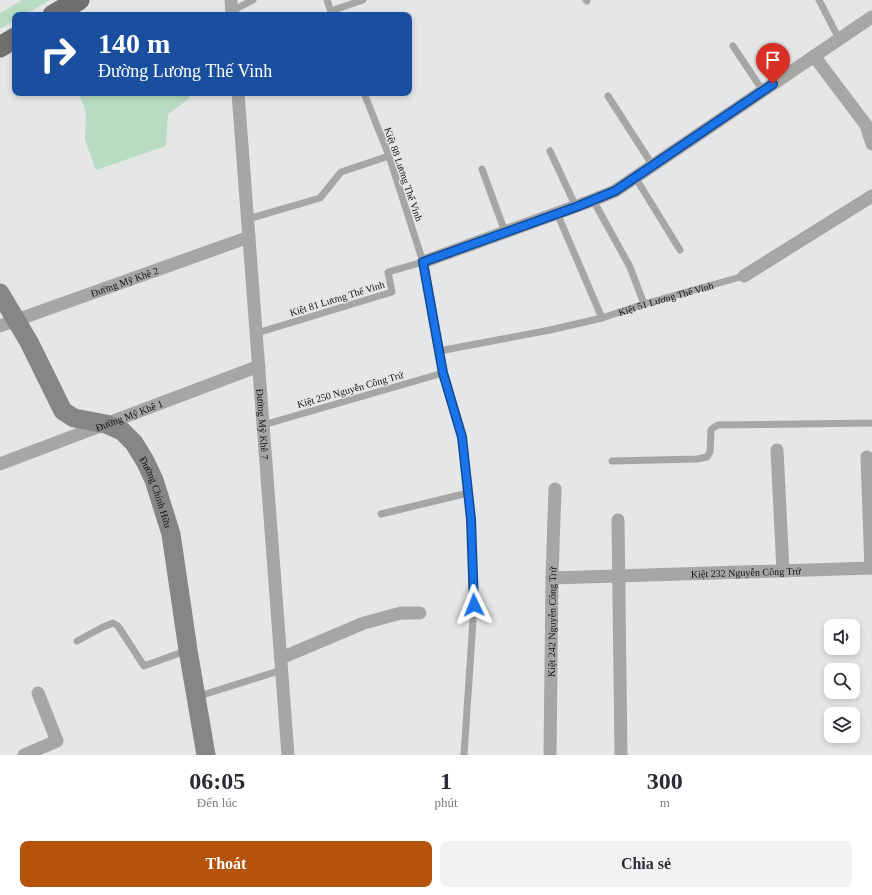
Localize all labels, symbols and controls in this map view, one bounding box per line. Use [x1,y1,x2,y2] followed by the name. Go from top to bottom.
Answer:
[32,28,84,80] icon: right
[98,28,170,59] text: 140 m
[756,43,790,84] pin
[762,49,784,71] icon: arrive
[98,61,272,81] text: Đường Lương Thế Vinh
[382,126,425,223] street label: Kiệt 88 Lương Thế Vinh
[89,265,160,299] street label: Đường Mỹ Khê 2
[288,279,386,318] street label: Kiệt 81 Lương Thế Vinh
[617,280,715,318] street label: Kiệt 51 Lương Thế Vinh
[296,369,405,410] street label: Kiệt 250 Nguyễn Công Trứ
[254,388,271,460] street label: Đường Mỹ Khê 7
[94,398,164,433] street label: Đường Mỹ Khê 1
[138,455,174,529] street label: Đường Chính Hữu
[691,565,802,580] street label: Kiệt 232 Nguyễn Công Trứ
[546,566,558,677] street label: Kiệt 242 Nguyễn Công Trứ
[453,584,495,626] position arrow
[824,619,860,743] map controls
[824,619,860,655] button: sound
[824,663,860,699] button: search
[824,707,860,743] button: layers
[189,768,245,794] text: 06:05
[440,768,452,794] text: 1
[647,768,683,794] text: 300
[197,795,238,810] text: Đến lúc
[434,795,458,810] text: phút
[660,795,670,810] text: m
[20,841,432,887] button: Thoát
[440,841,852,887] button: Chia sẻ

